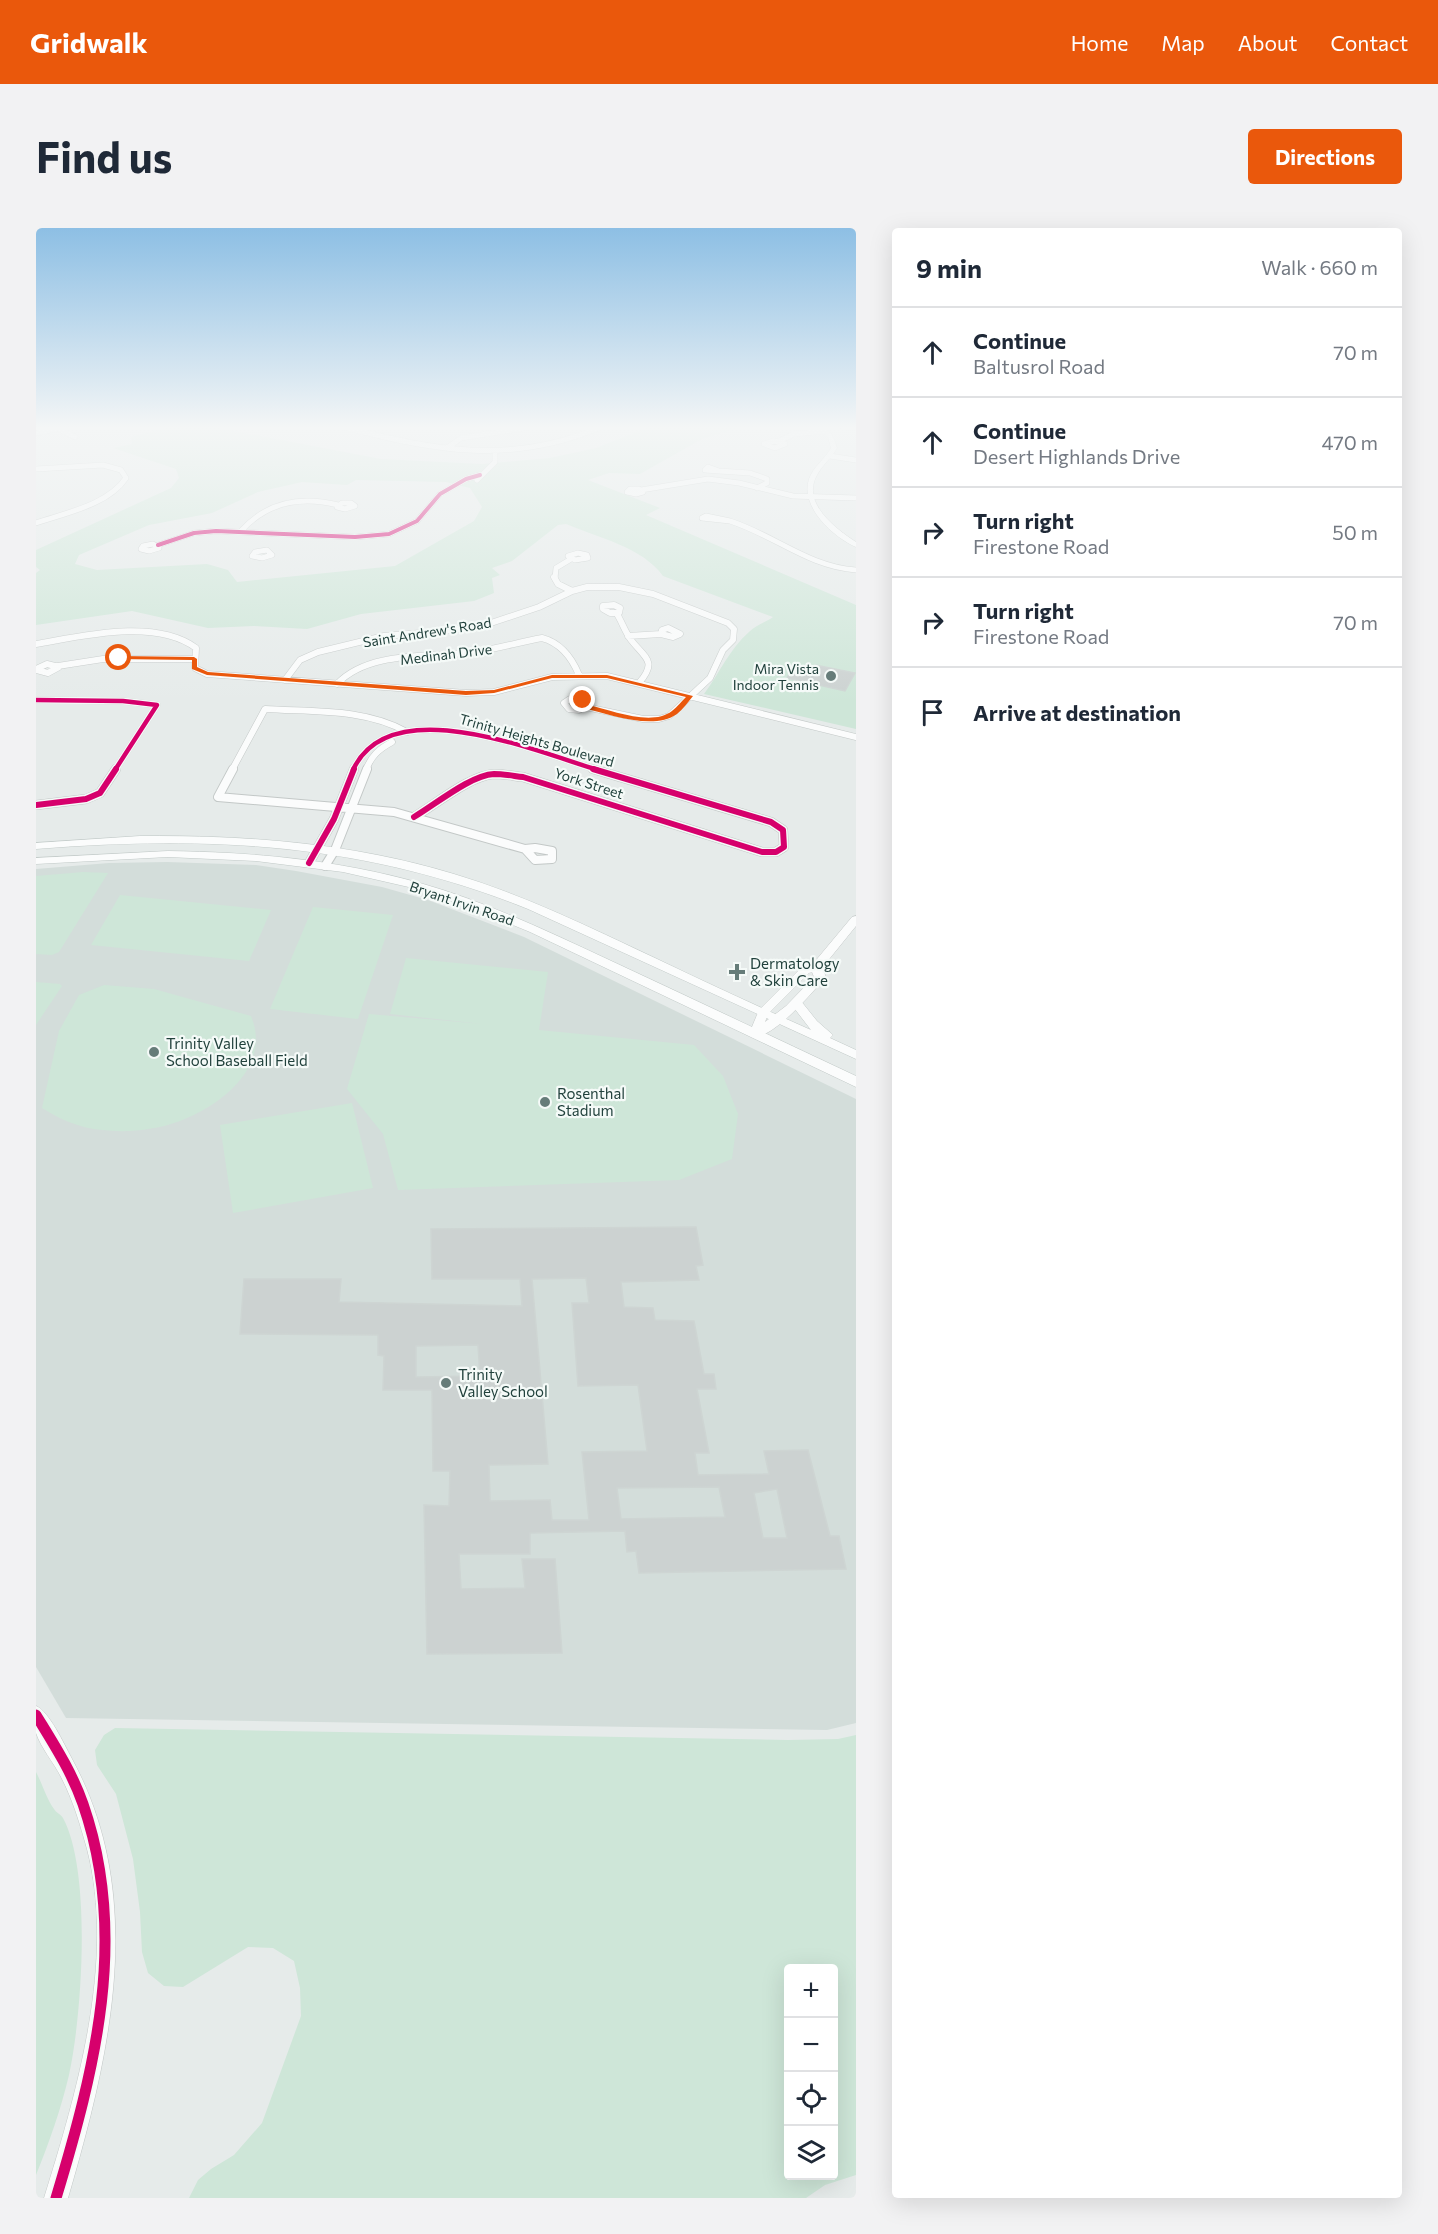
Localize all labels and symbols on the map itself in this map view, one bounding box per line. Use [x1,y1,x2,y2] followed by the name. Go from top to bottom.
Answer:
[362,613,492,651] street label: Saint Andrew's Road
[399,640,493,668] street label: Medinah Drive
[105,644,131,670] route start
[733,660,819,693] place label: Mira Vista Indoor Tennis
[824,669,838,683] marker: Mira Vista Indoor Tennis
[569,686,595,712] route end
[458,710,616,770] street label: Trinity Heights Boulevard
[552,764,626,802] street label: York Street
[408,877,516,929] street label: Bryant Irvin Road
[750,954,840,989] place label: Dermatology & Skin Care
[728,963,746,981] marker: Dermatology & Skin Care
[166,1034,308,1069] place label: Trinity Valley School Baseball Field
[147,1045,161,1059] marker: Trinity Valley School Baseball Field
[557,1084,625,1119] place label: Rosenthal Stadium
[538,1095,552,1109] marker: Rosenthal Stadium
[458,1365,548,1400] place label: Trinity Valley School
[439,1376,453,1390] marker: Trinity Valley School

